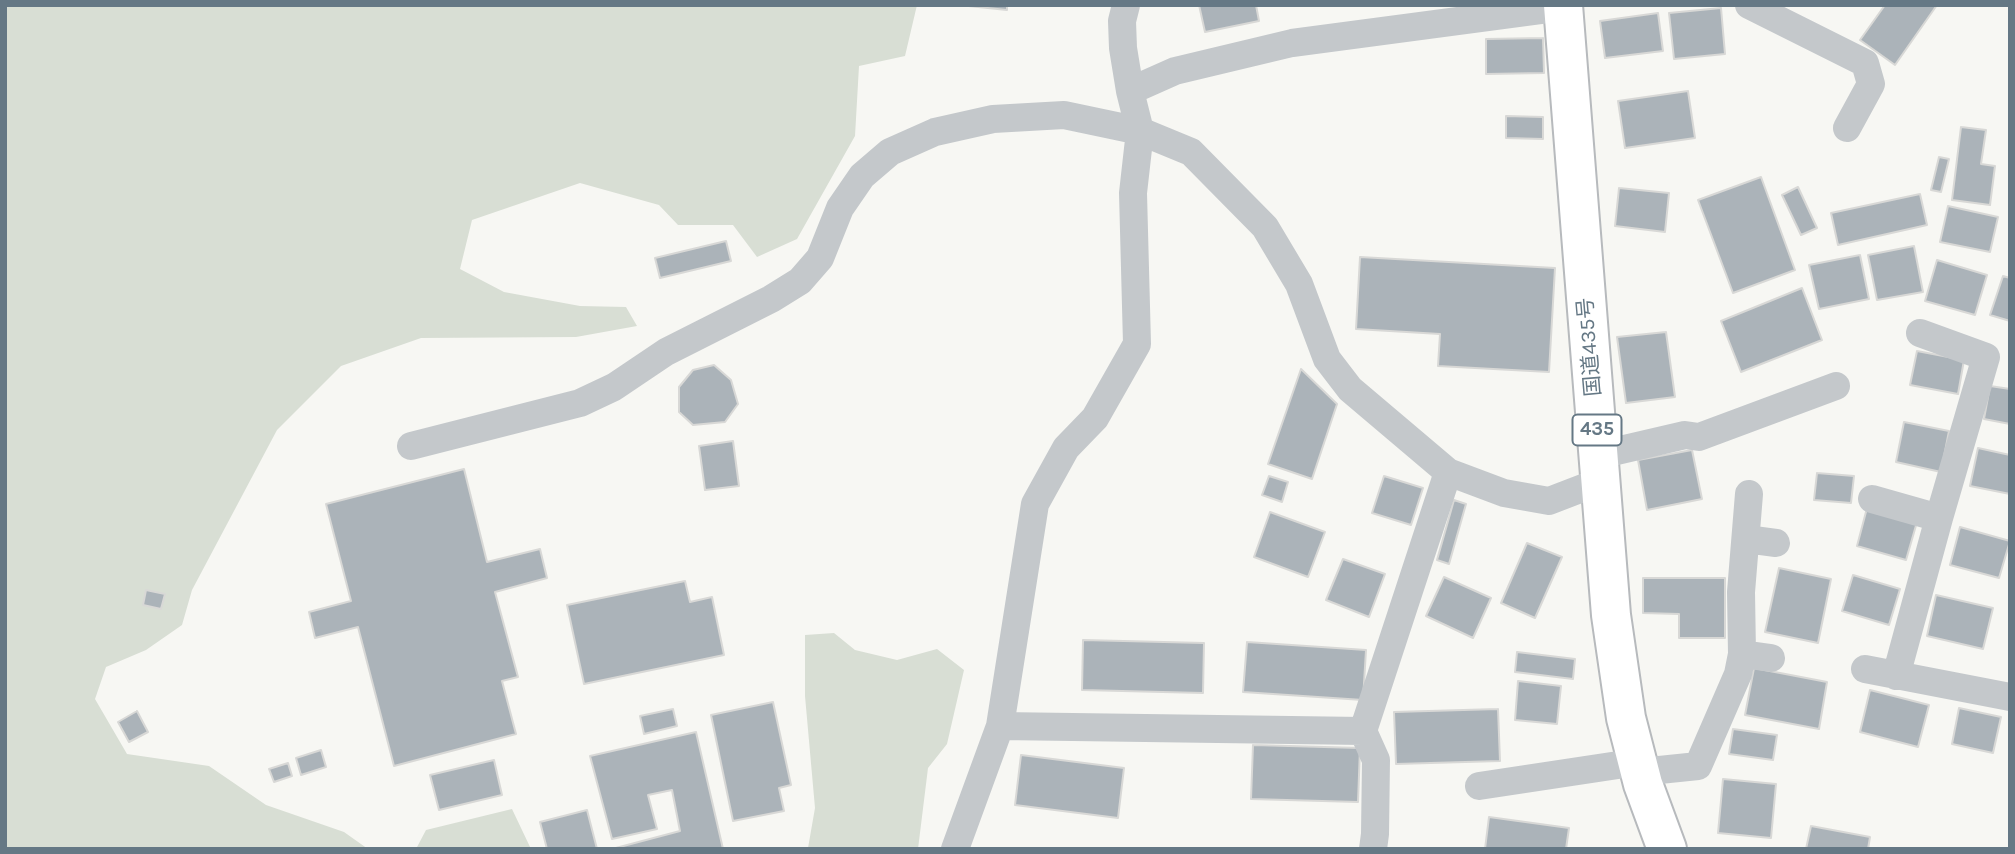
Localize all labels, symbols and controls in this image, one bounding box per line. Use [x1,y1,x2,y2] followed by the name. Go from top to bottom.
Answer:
[1573,297,1607,397] street label: 国道435号
[1572,414,1622,446] road number: 435

